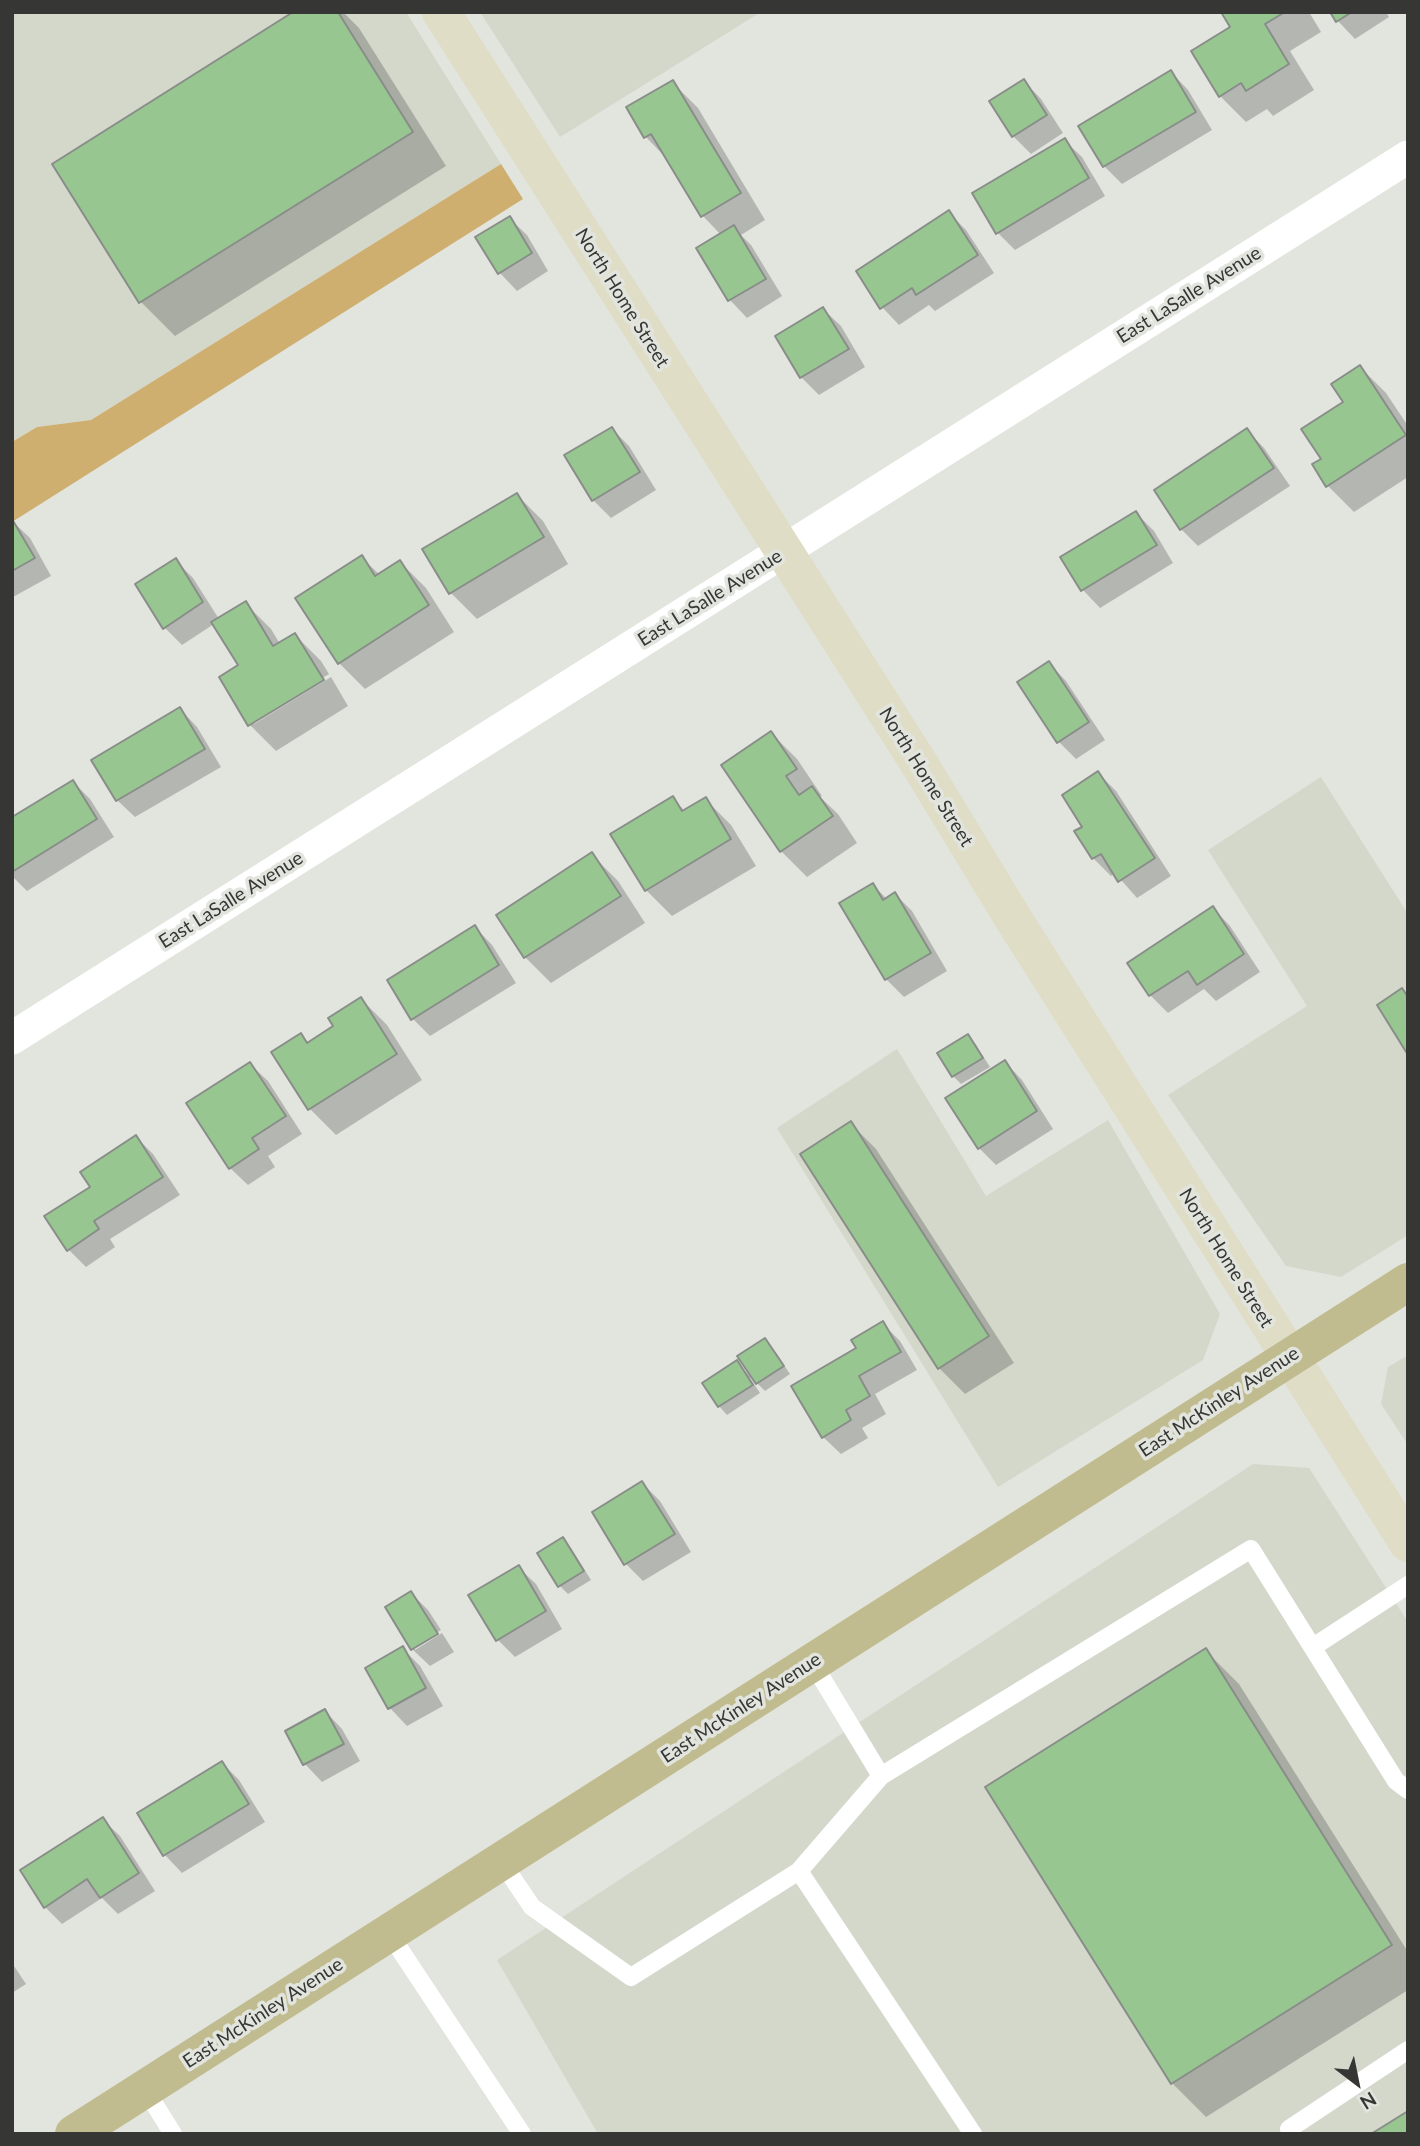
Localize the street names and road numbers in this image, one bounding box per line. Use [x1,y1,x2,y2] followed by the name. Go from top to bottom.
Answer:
[570,224,674,372] street label: North Home Street
[1113,241,1265,349] street label: East LaSalle Avenue
[634,544,786,652] street label: East LaSalle Avenue
[874,703,978,851] street label: North Home Street
[155,846,307,954] street label: East LaSalle Avenue
[1174,1184,1278,1332] street label: North Home Street
[1135,1342,1303,1462] street label: East McKinley Avenue
[657,1648,825,1768] street label: East McKinley Avenue
[179,1953,347,2073] street label: East McKinley Avenue

